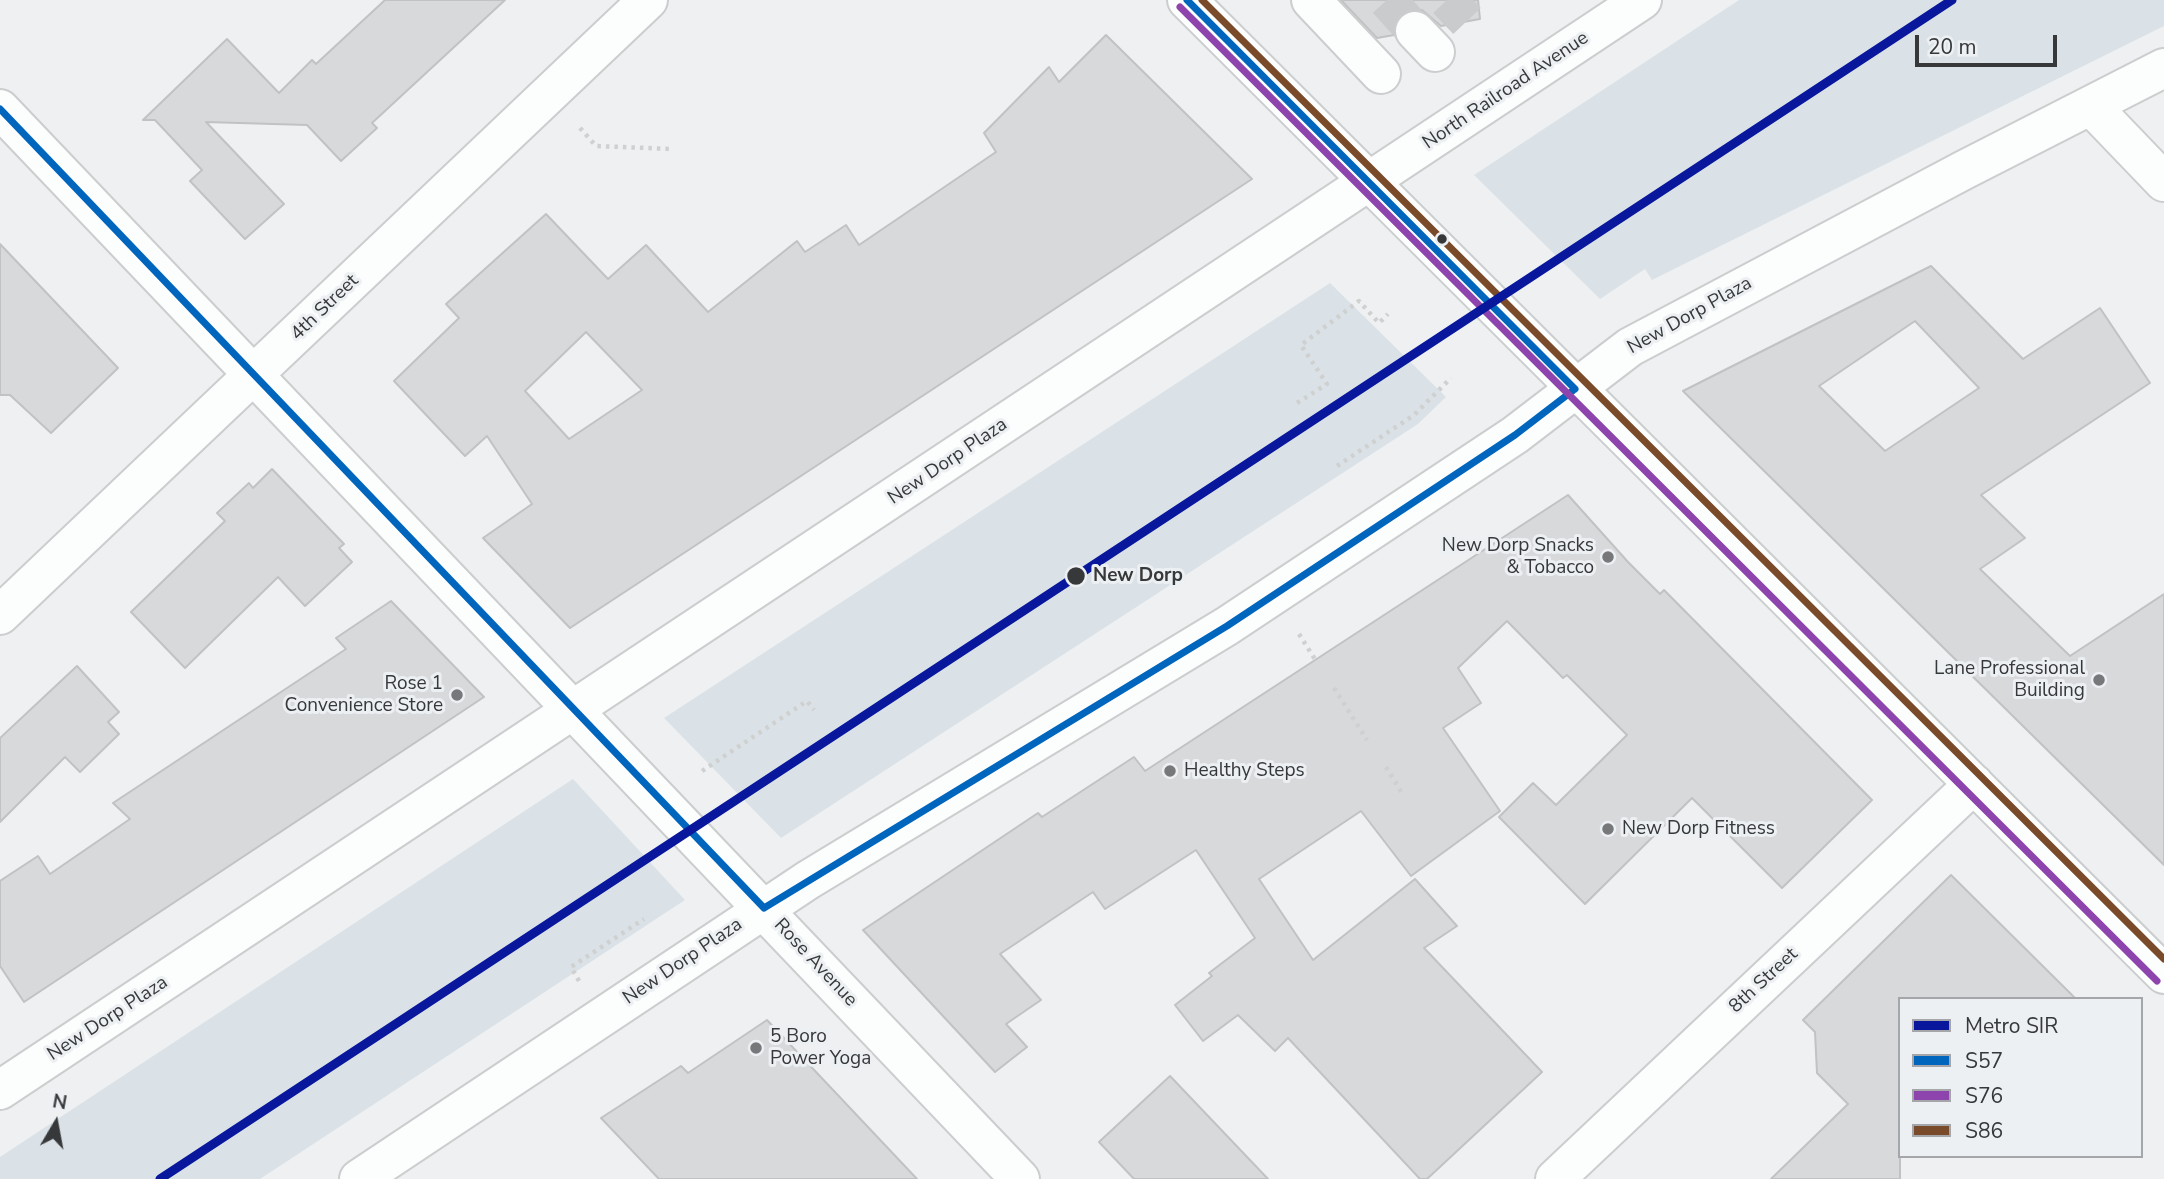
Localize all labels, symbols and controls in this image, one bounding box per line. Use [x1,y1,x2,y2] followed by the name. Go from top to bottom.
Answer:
[1919,21,2061,65] scale bar
[1419,27,1593,155] street label: North Railroad Avenue
[1928,33,1977,61] text: 20 m
[1435,232,1449,246] unlabelled marker
[286,270,364,346] street label: 4th Street
[1624,272,1756,360] street label: New Dorp Plaza
[884,414,1012,510] street label: New Dorp Plaza
[1442,535,1594,579] place label: New Dorp Snacks & Tobacco
[1600,549,1616,565] marker: New Dorp Snacks & Tobacco
[1065,565,1087,587] marker: New Dorp
[1093,565,1183,587] place label: New Dorp
[1934,658,2085,702] place label: Lane Professional Building
[2091,672,2107,688] marker: Lane Professional Building
[285,673,443,717] place label: Rose 1 Convenience Store
[449,687,465,703] marker: Rose 1 Convenience Store
[1184,760,1305,782] place label: Healthy Steps
[1162,763,1178,779] marker: Healthy Steps
[1622,818,1775,840] place label: New Dorp Fitness
[1600,821,1616,837] marker: New Dorp Fitness
[619,914,747,1010] street label: New Dorp Plaza
[769,914,861,1012] street label: Rose Avenue
[1725,943,1803,1019] street label: 8th Street
[44,972,172,1066] street label: New Dorp Plaza
[1898,997,2143,1158] legend
[1965,1012,2058,1040] text: Metro SIR
[770,1026,871,1070] place label: 5 Boro Power Yoga
[748,1040,764,1056] marker: 5 Boro Power Yoga
[1965,1047,2003,1075] text: S57
[1965,1082,2003,1110] text: S76
[21,1088,91,1158] north arrow
[50,1088,69,1116] text: N
[1965,1117,2003,1145] text: S86

